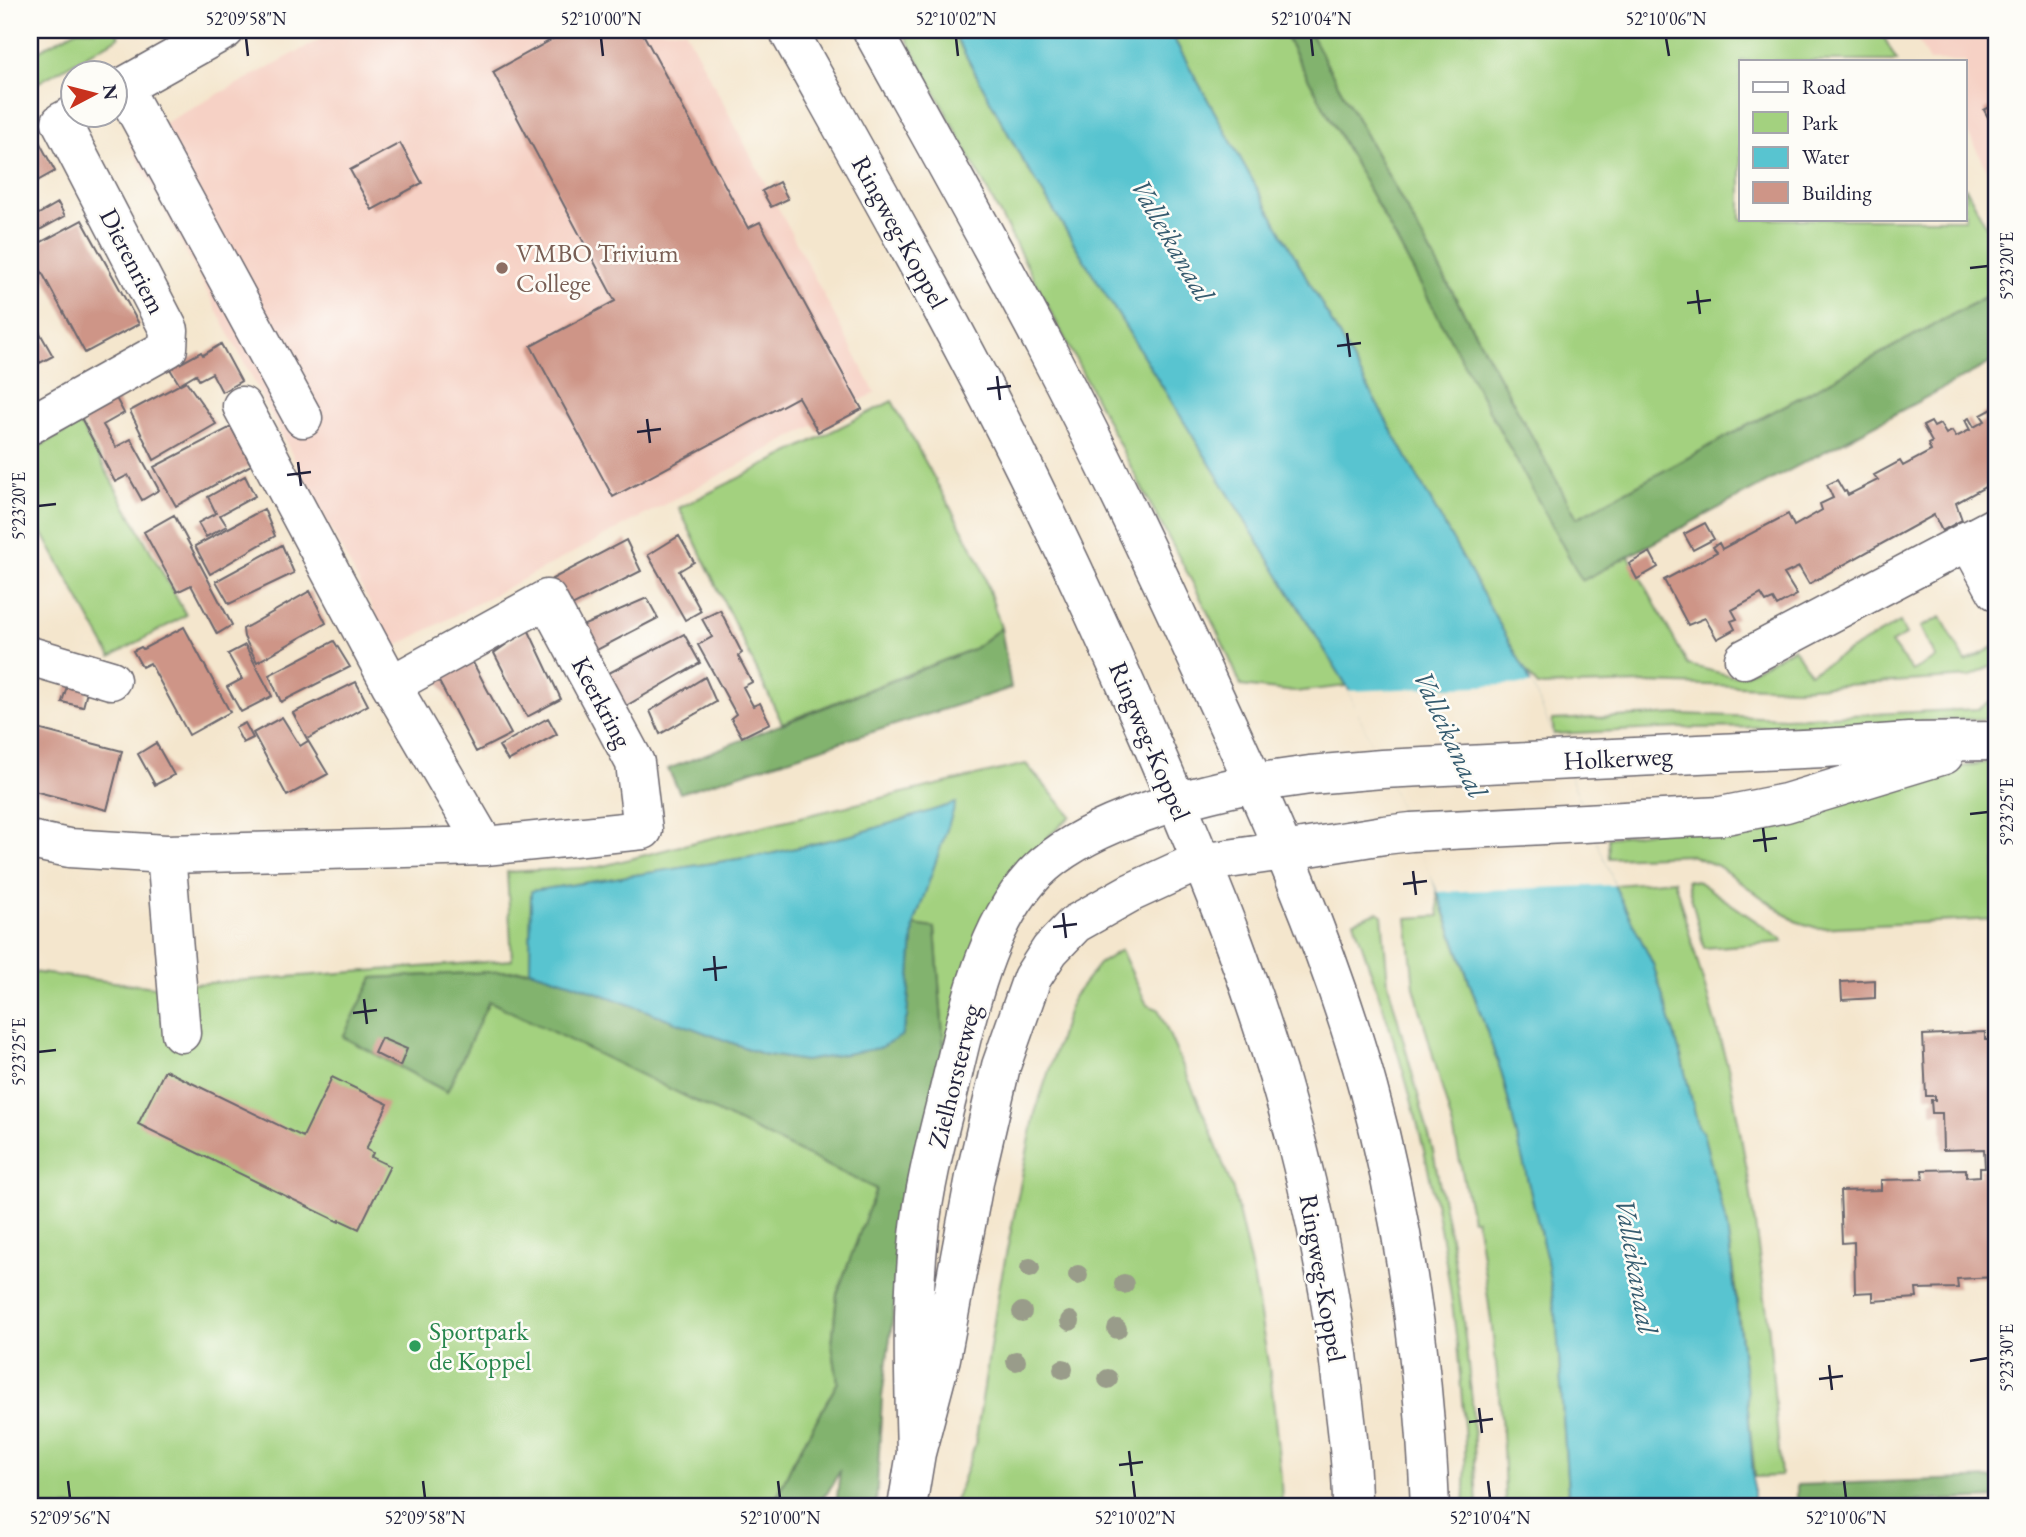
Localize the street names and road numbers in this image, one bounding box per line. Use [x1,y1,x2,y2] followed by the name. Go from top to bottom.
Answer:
[844,150,956,314] street label: Ringweg-Koppel
[92,202,174,320] street label: Dierenriem
[564,650,640,754] street label: Keerkring
[1101,656,1199,826] street label: Ringweg-Koppel
[1562,738,1674,778] street label: Holkerweg
[920,1000,988,1152] street label: Zielhorsterweg
[1292,1192,1354,1364] street label: Ringweg-Koppel

